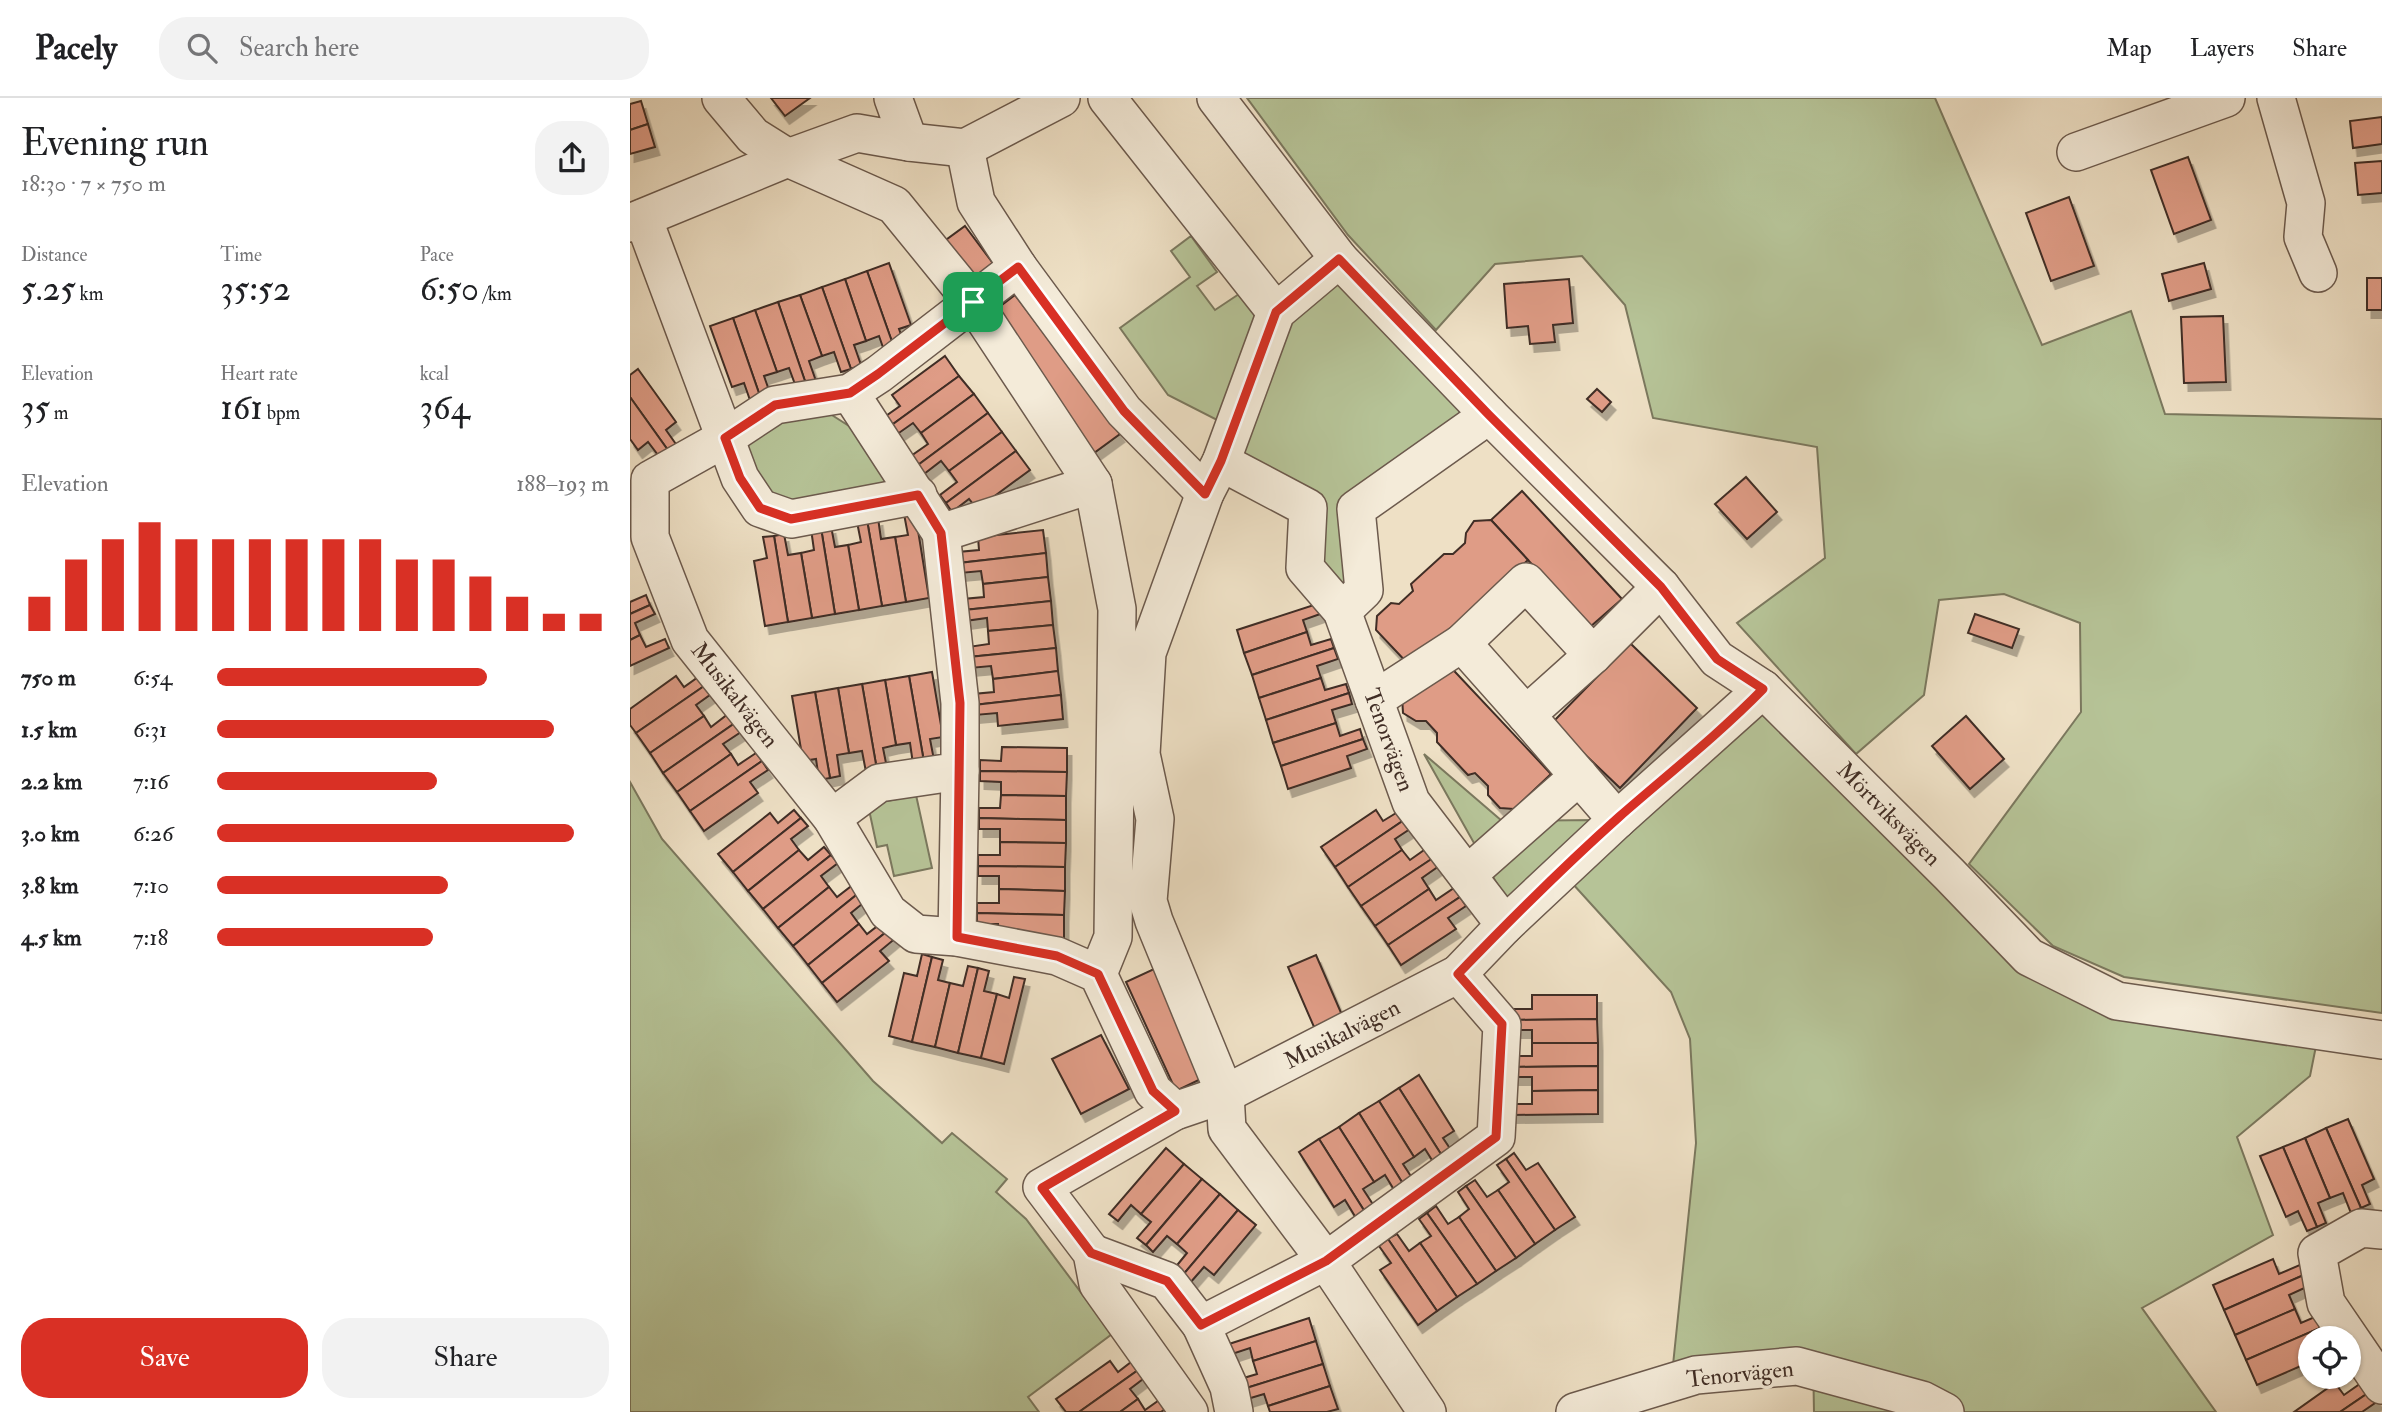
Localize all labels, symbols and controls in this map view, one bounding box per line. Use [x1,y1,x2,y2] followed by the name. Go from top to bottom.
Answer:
[159,17,649,80] search box
[35,28,117,69] text: Pacely
[183,29,221,67] icon: search
[239,32,359,64] text: Search here
[2107,33,2152,64] text: Map
[2190,33,2254,64] text: Layers
[2292,33,2347,64] text: Share
[21,119,209,167] text: Evening run
[535,121,609,195] button: share
[21,169,166,198] text: 18:30 · 7 × 750 m
[21,243,87,267] text: Distance
[220,243,262,267] text: Time
[420,243,454,267] text: Pace
[21,267,76,311] text: 5.25
[220,267,291,311] text: 35:52
[420,267,479,311] text: 6:50
[943,272,1003,332] pin
[76,282,103,306] text: km
[479,282,512,306] text: /km
[954,283,992,321] icon: arrive
[21,362,93,386] text: Elevation
[220,362,298,386] text: Heart rate
[420,362,449,386] text: kcal
[21,386,50,430] text: 35
[220,386,263,430] text: 161
[420,386,470,430] text: 364
[50,401,69,425] text: m
[263,401,300,425] text: bpm
[21,469,109,498] text: Elevation
[516,469,609,498] text: 188–193 m
[685,636,785,754] street label: Musikalvägen
[21,663,76,692] text: 750 m
[133,663,172,692] text: 6:54
[1357,685,1421,796] street label: Tenorvägen
[21,715,77,744] text: 1.5 km
[133,715,167,744] text: 6:31
[1831,756,1947,872] street label: Mörtviksvägen
[21,767,82,796] text: 2.2 km
[133,767,169,796] text: 7:16
[21,819,80,848] text: 3.0 km
[133,819,174,848] text: 6:26
[21,871,79,900] text: 3.8 km
[133,871,169,900] text: 7:10
[21,923,82,952] text: 4.5 km
[133,923,168,952] text: 7:18
[1279,992,1405,1076] street label: Musikalvägen
[21,1318,308,1398] button: Save
[322,1318,609,1398] button: Share
[2298,1326,2361,1389] map controls
[2298,1326,2361,1389] button: locate
[1685,1354,1795,1394] street label: Tenorvägen

